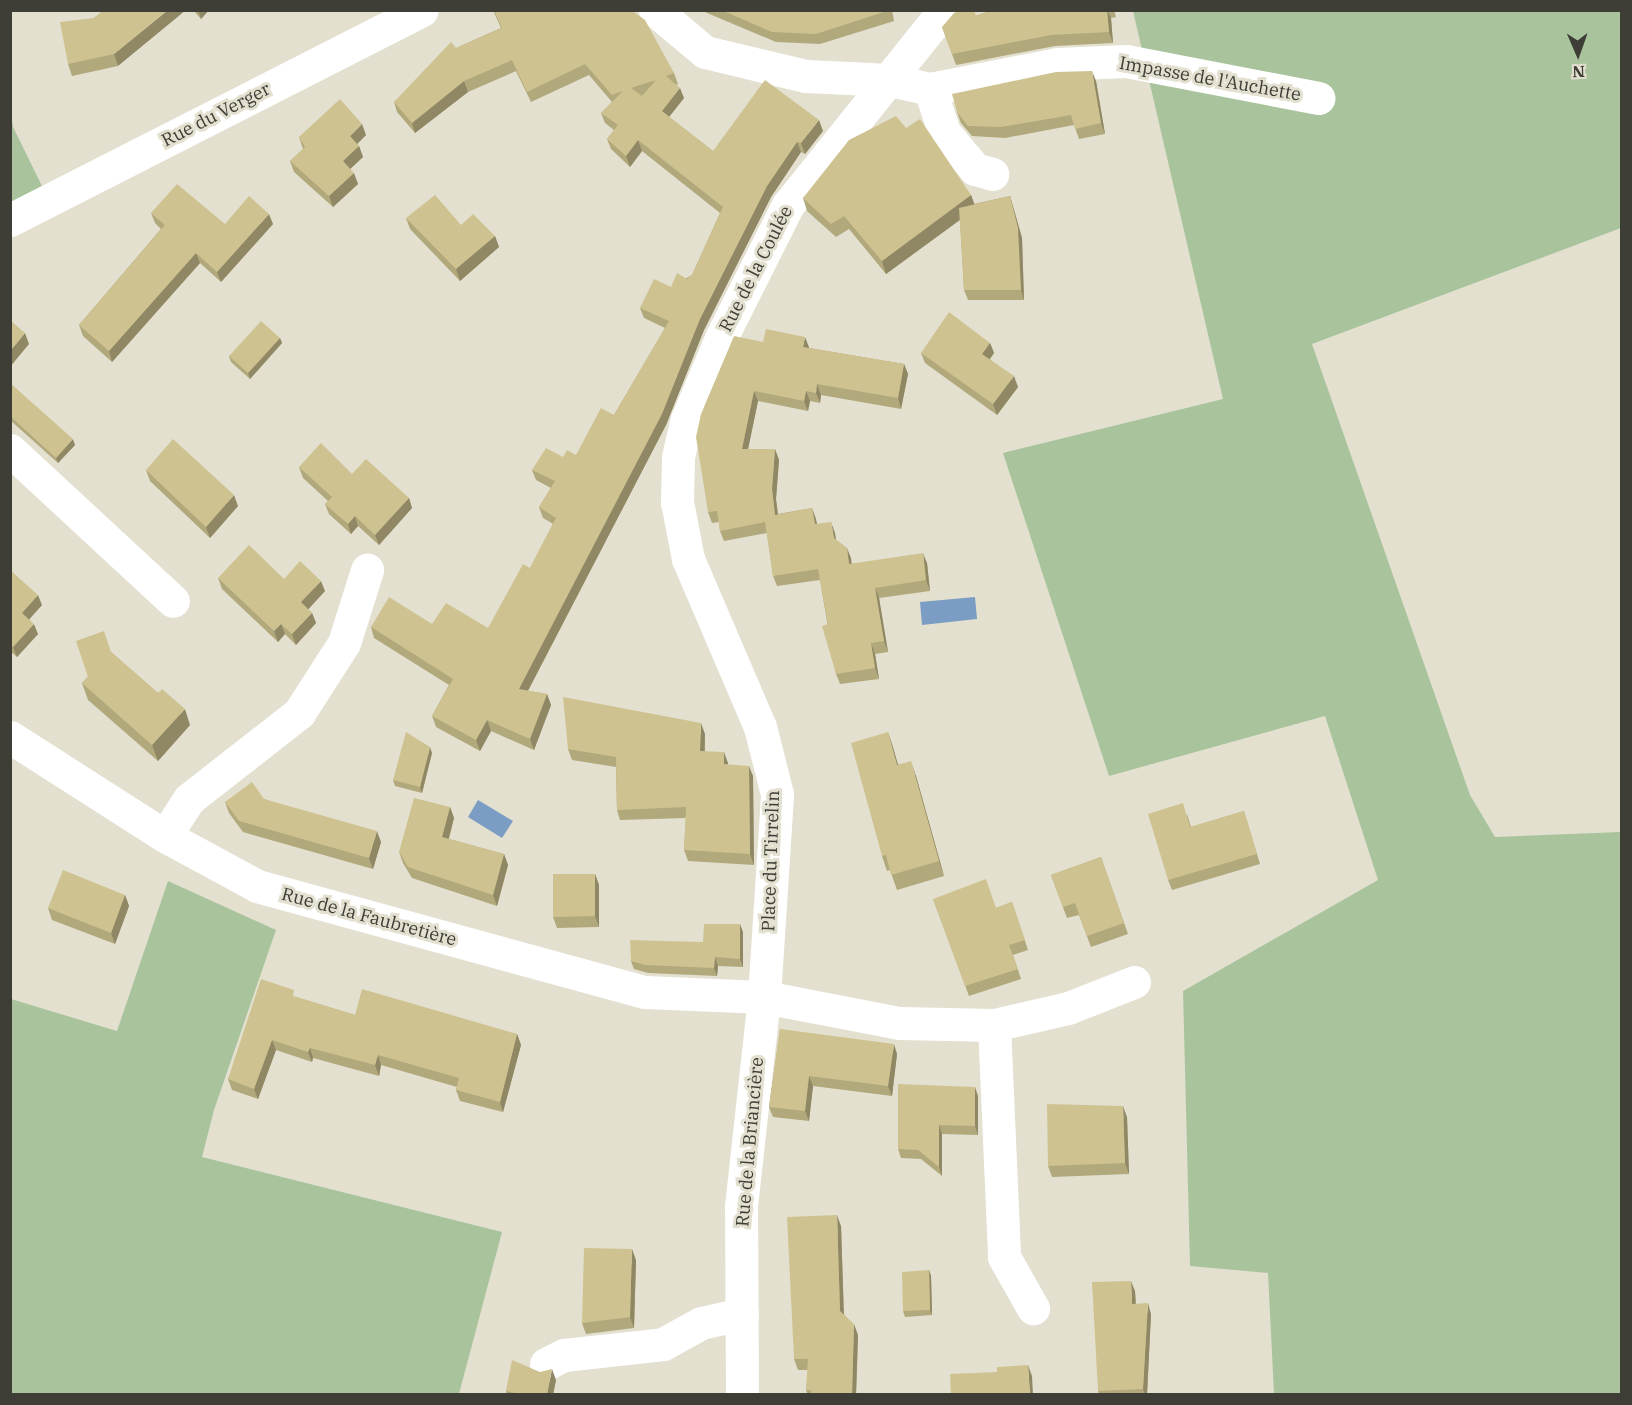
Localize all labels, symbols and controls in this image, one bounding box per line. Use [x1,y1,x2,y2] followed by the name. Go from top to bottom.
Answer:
[1548,24,1608,84] north arrow
[1117,52,1303,106] street label: Impasse de l'Auchette
[1572,62,1585,82] text: N
[158,78,274,152] street label: Rue du Verger
[715,202,797,336] street label: Rue de la Coulée
[758,790,784,932] street label: Place du Tirrelin
[279,883,459,951] street label: Rue de la Faubretière
[732,1056,768,1228] street label: Rue de la Briancière

